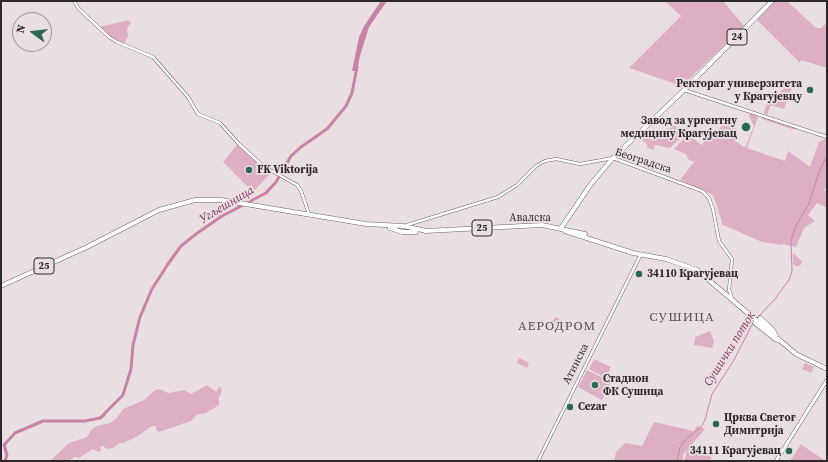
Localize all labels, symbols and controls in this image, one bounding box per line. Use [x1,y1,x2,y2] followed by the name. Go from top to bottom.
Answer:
[12,12,52,52] north arrow
[13,23,29,35] text: N
[727,29,747,45] road number: 24
[676,77,802,103] place label: Ректорат универзитета у Крагујевцу
[805,85,815,95] marker: Ректорат универзитета у Крагујевцу
[621,114,737,140] place label: Завод за ургентну медицину Крагујевац
[740,121,752,133] marker: Завод за ургентну медицину Крагујевац
[613,146,673,176] street label: Београдска
[257,163,318,177] place label: FK Viktorija
[244,165,254,175] marker: FK Viktorija
[197,183,257,227] water label: Угљешница
[509,211,551,225] street label: Авалска
[472,220,492,236] road number: 25
[34,258,54,274] road number: 25
[647,267,738,281] place label: 34110 Крагујевац
[634,269,644,279] marker: 34110 Крагујевац
[701,309,759,389] water label: Сушички поток
[649,310,715,326] district label: СУШИЦА
[518,319,596,335] district label: АЕРОДРОМ
[560,342,592,386] street label: Атинска
[603,372,663,398] place label: Стадион ФК Сушица
[590,380,600,390] marker: Стадион ФК Сушица
[578,400,607,414] place label: Cezar
[565,402,575,412] marker: Cezar
[724,411,796,437] place label: Црква Светог Димитрија
[711,419,721,429] marker: Црква Светог Димитрија
[690,444,781,458] place label: 34111 Крагујевац
[784,446,794,456] marker: 34111 Крагујевац

